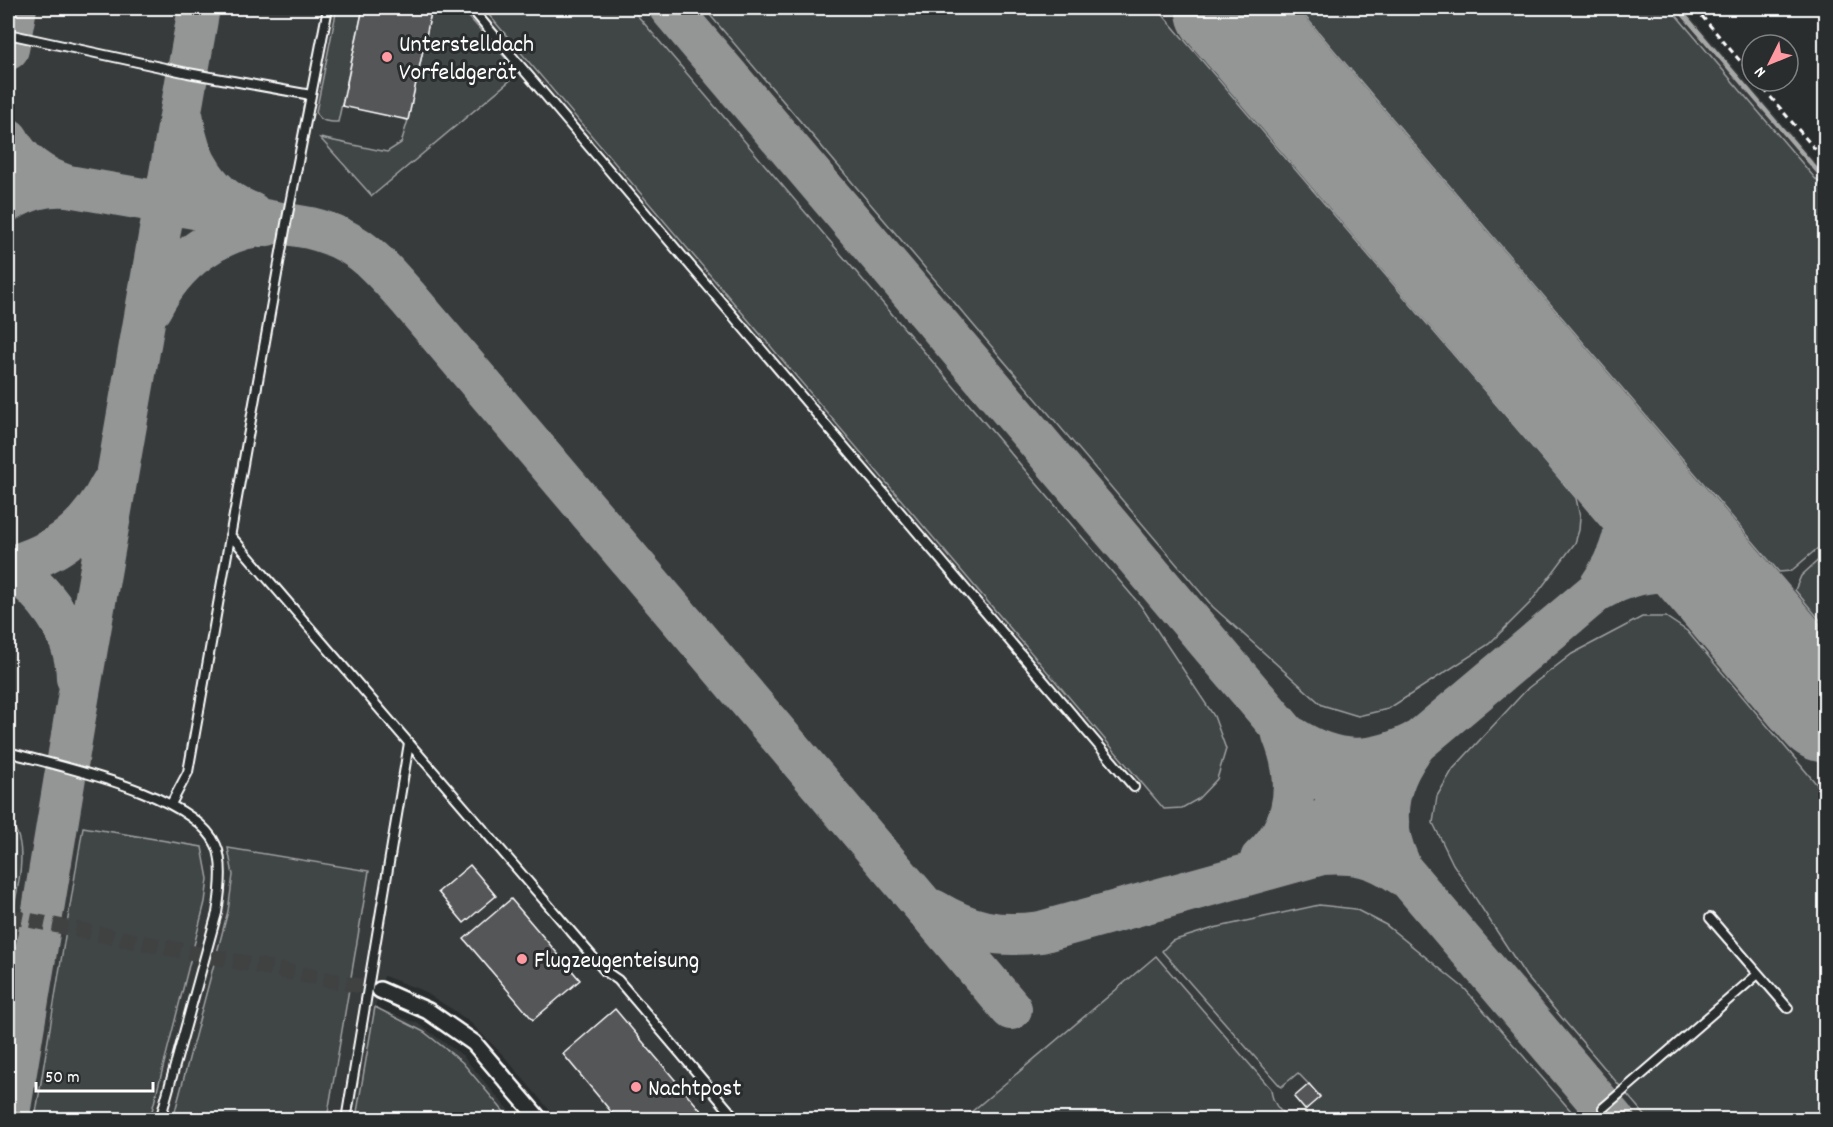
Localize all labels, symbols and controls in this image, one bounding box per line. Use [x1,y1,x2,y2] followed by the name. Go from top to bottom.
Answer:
[399,29,534,91] place label: Unterstelldach Vorfeldgerät
[1740,33,1800,93] north arrow
[380,50,394,64] marker: Unterstelldach Vorfeldgerät
[1750,61,1772,82] text: N
[534,945,699,979] place label: Flugzeugenteisung
[515,952,529,966] marker: Flugzeugenteisung
[36,1055,153,1093] scale bar
[45,1066,80,1091] text: 50 m
[648,1073,741,1107] place label: Nachtpost
[629,1080,643,1094] marker: Nachtpost

